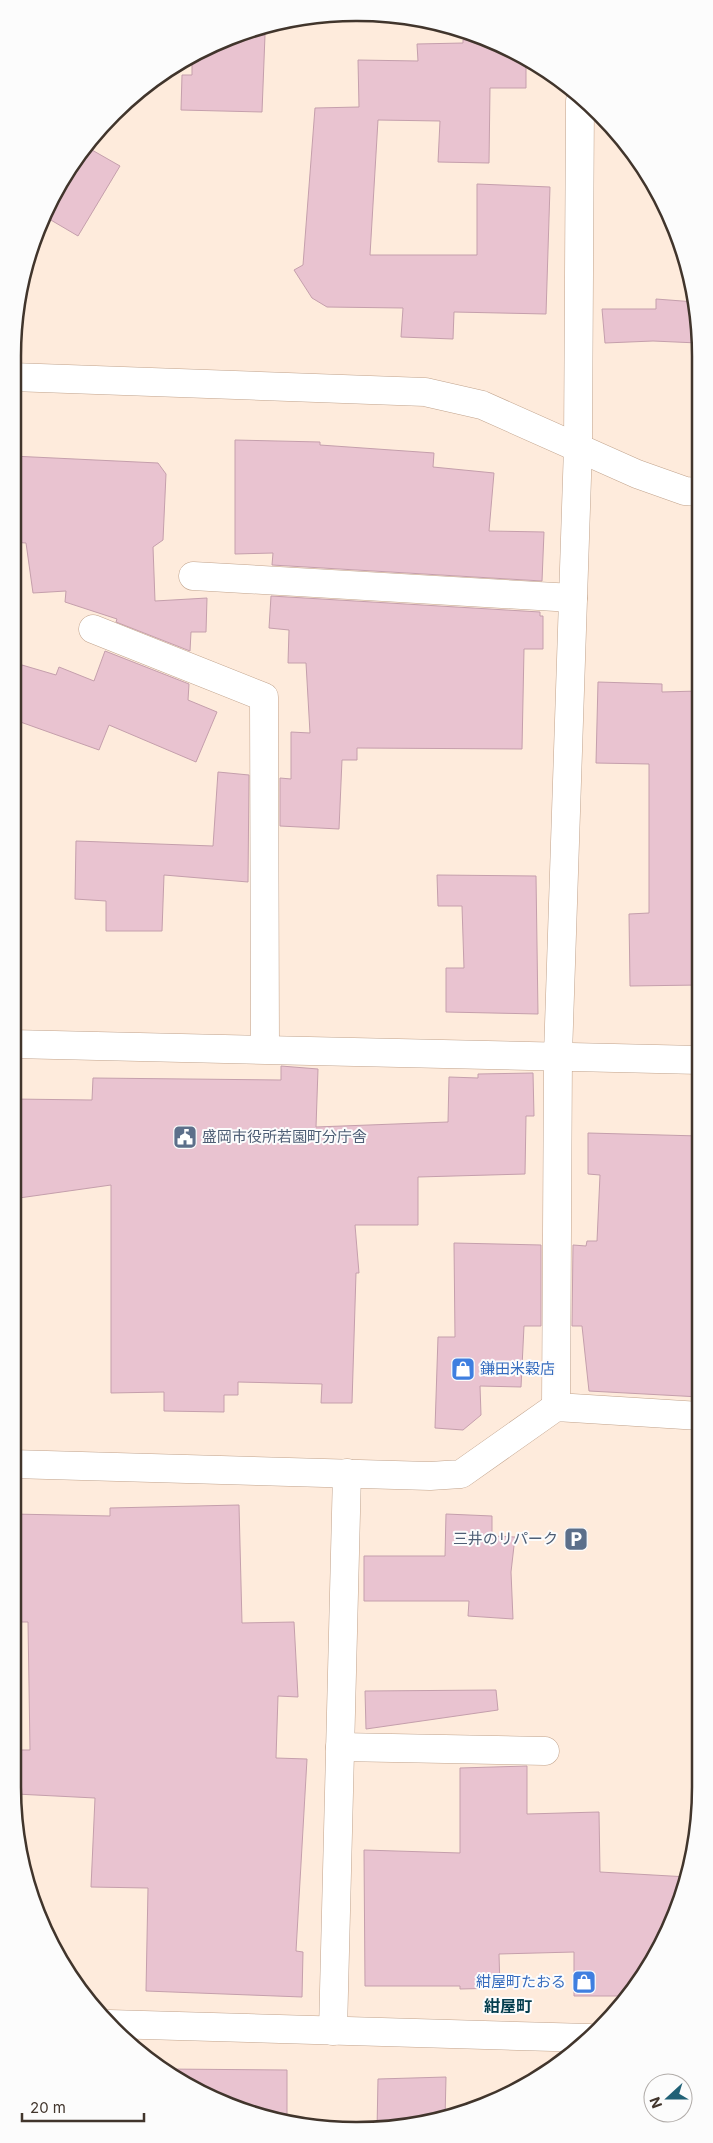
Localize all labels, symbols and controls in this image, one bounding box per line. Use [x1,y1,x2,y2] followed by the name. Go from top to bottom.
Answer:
[172,1124,198,1150] public building icon: 盛岡市役所若園町分庁舎
[202,1127,367,1146] place label: 盛岡市役所若園町分庁舎
[450,1356,476,1382] shop icon: 鎌田米穀店
[480,1359,555,1378] place label: 鎌田米穀店
[563,1526,589,1552] parking icon: 三井のリパーク
[453,1529,558,1548] place label: 三井のリパーク
[571,1969,597,1995] shop icon: 紺屋町たおる
[476,1972,566,1991] place label: 紺屋町たおる
[484,1996,532,2016] district label: 紺屋町
[643,2073,693,2123] north arrow
[22,2090,145,2122] scale bar
[646,2095,665,2111] text: N
[30,2098,66,2117] text: 20 m

